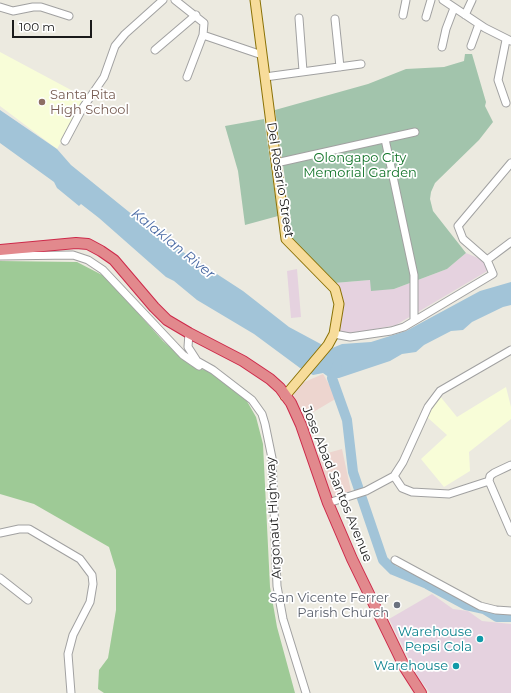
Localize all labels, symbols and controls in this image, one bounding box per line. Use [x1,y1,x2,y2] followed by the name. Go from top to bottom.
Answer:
[14,12,94,38] scale bar
[19,19,55,34] text: 100 m
[50,87,129,118] place label: Santa Rita High School
[37,97,47,107] marker: Santa Rita High School
[263,121,297,239] street label: Del Rosario Street
[303,150,417,181] park label: Olongapo City Memorial Garden
[128,205,218,283] water label: Kalaklan River
[299,404,375,564] street label: Jose Abad Santos Avenue
[263,456,285,580] street label: Argonaut Highway
[270,590,389,621] place label: San Vicente Ferrer Parish Church
[392,600,402,610] marker: San Vicente Ferrer Parish Church
[398,624,472,655] place label: Warehouse Pepsi Cola
[475,634,485,644] marker: Warehouse Pepsi Cola
[374,658,448,674] place label: Warehouse
[451,661,461,671] marker: Warehouse

